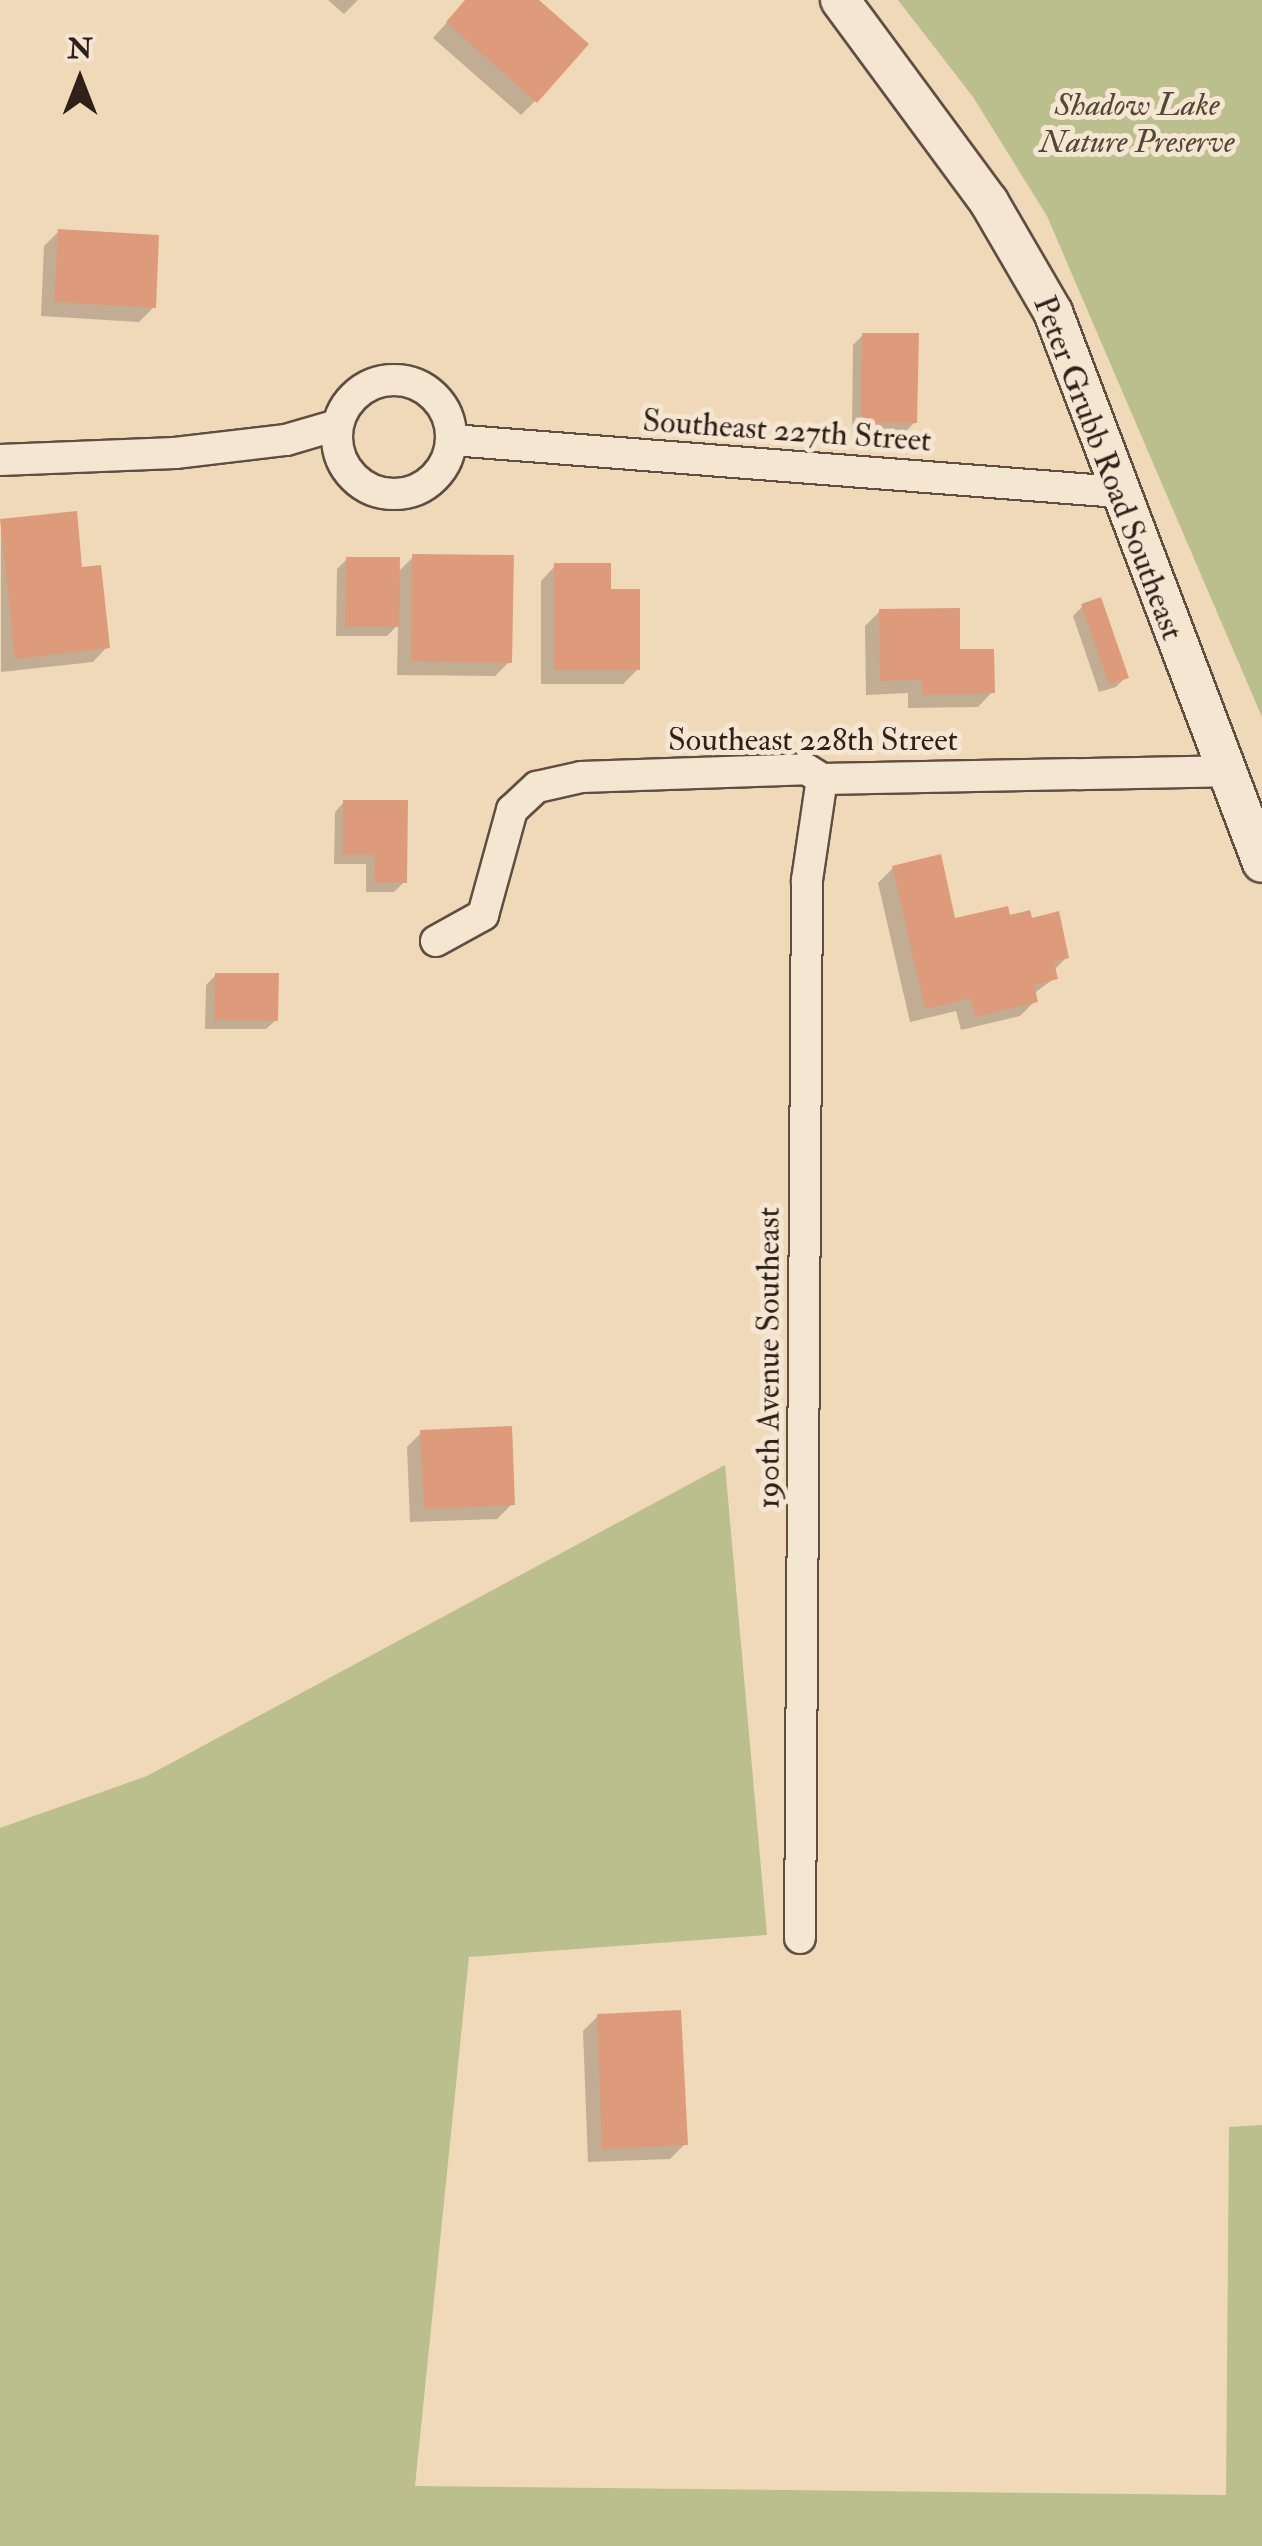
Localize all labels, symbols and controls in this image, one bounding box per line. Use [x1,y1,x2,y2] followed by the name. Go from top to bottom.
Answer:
[30,30,130,130] north arrow
[67,32,93,67] text: N
[1039,87,1235,162] park label: Shadow Lake Nature Preserve
[1025,291,1191,645] street label: Peter Grubb Road Southeast
[641,402,933,460] street label: Southeast 227th Street
[668,721,958,759] street label: Southeast 228th Street
[750,1207,788,1509] street label: 190th Avenue Southeast

